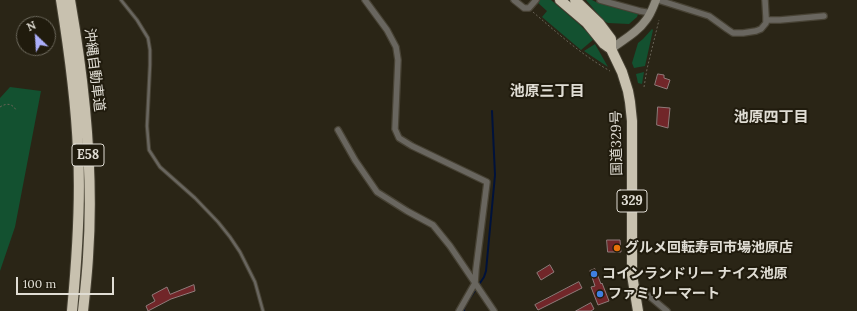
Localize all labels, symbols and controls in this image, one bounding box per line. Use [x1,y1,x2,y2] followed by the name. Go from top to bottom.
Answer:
[16,16,56,56] north arrow
[25,18,38,34] text: N
[81,27,107,113] street label: 沖縄自動車道
[510,83,584,101] district label: 池原三丁目
[734,109,808,127] district label: 池原四丁目
[608,110,626,176] street label: 国道329号
[72,144,104,166] road number: E58
[617,190,647,212] road number: 329
[625,240,793,256] place label: グルメ回転寿司市場池原店
[612,243,622,253] marker: グルメ回転寿司市場池原店
[602,266,788,282] place label: コインランドリー ナイス池原
[18,269,116,295] scale bar
[589,269,599,279] marker: コインランドリー ナイス池原
[23,276,56,291] text: 100 m
[608,286,720,302] place label: ファミリーマート
[595,289,605,299] marker: ファミリーマート

